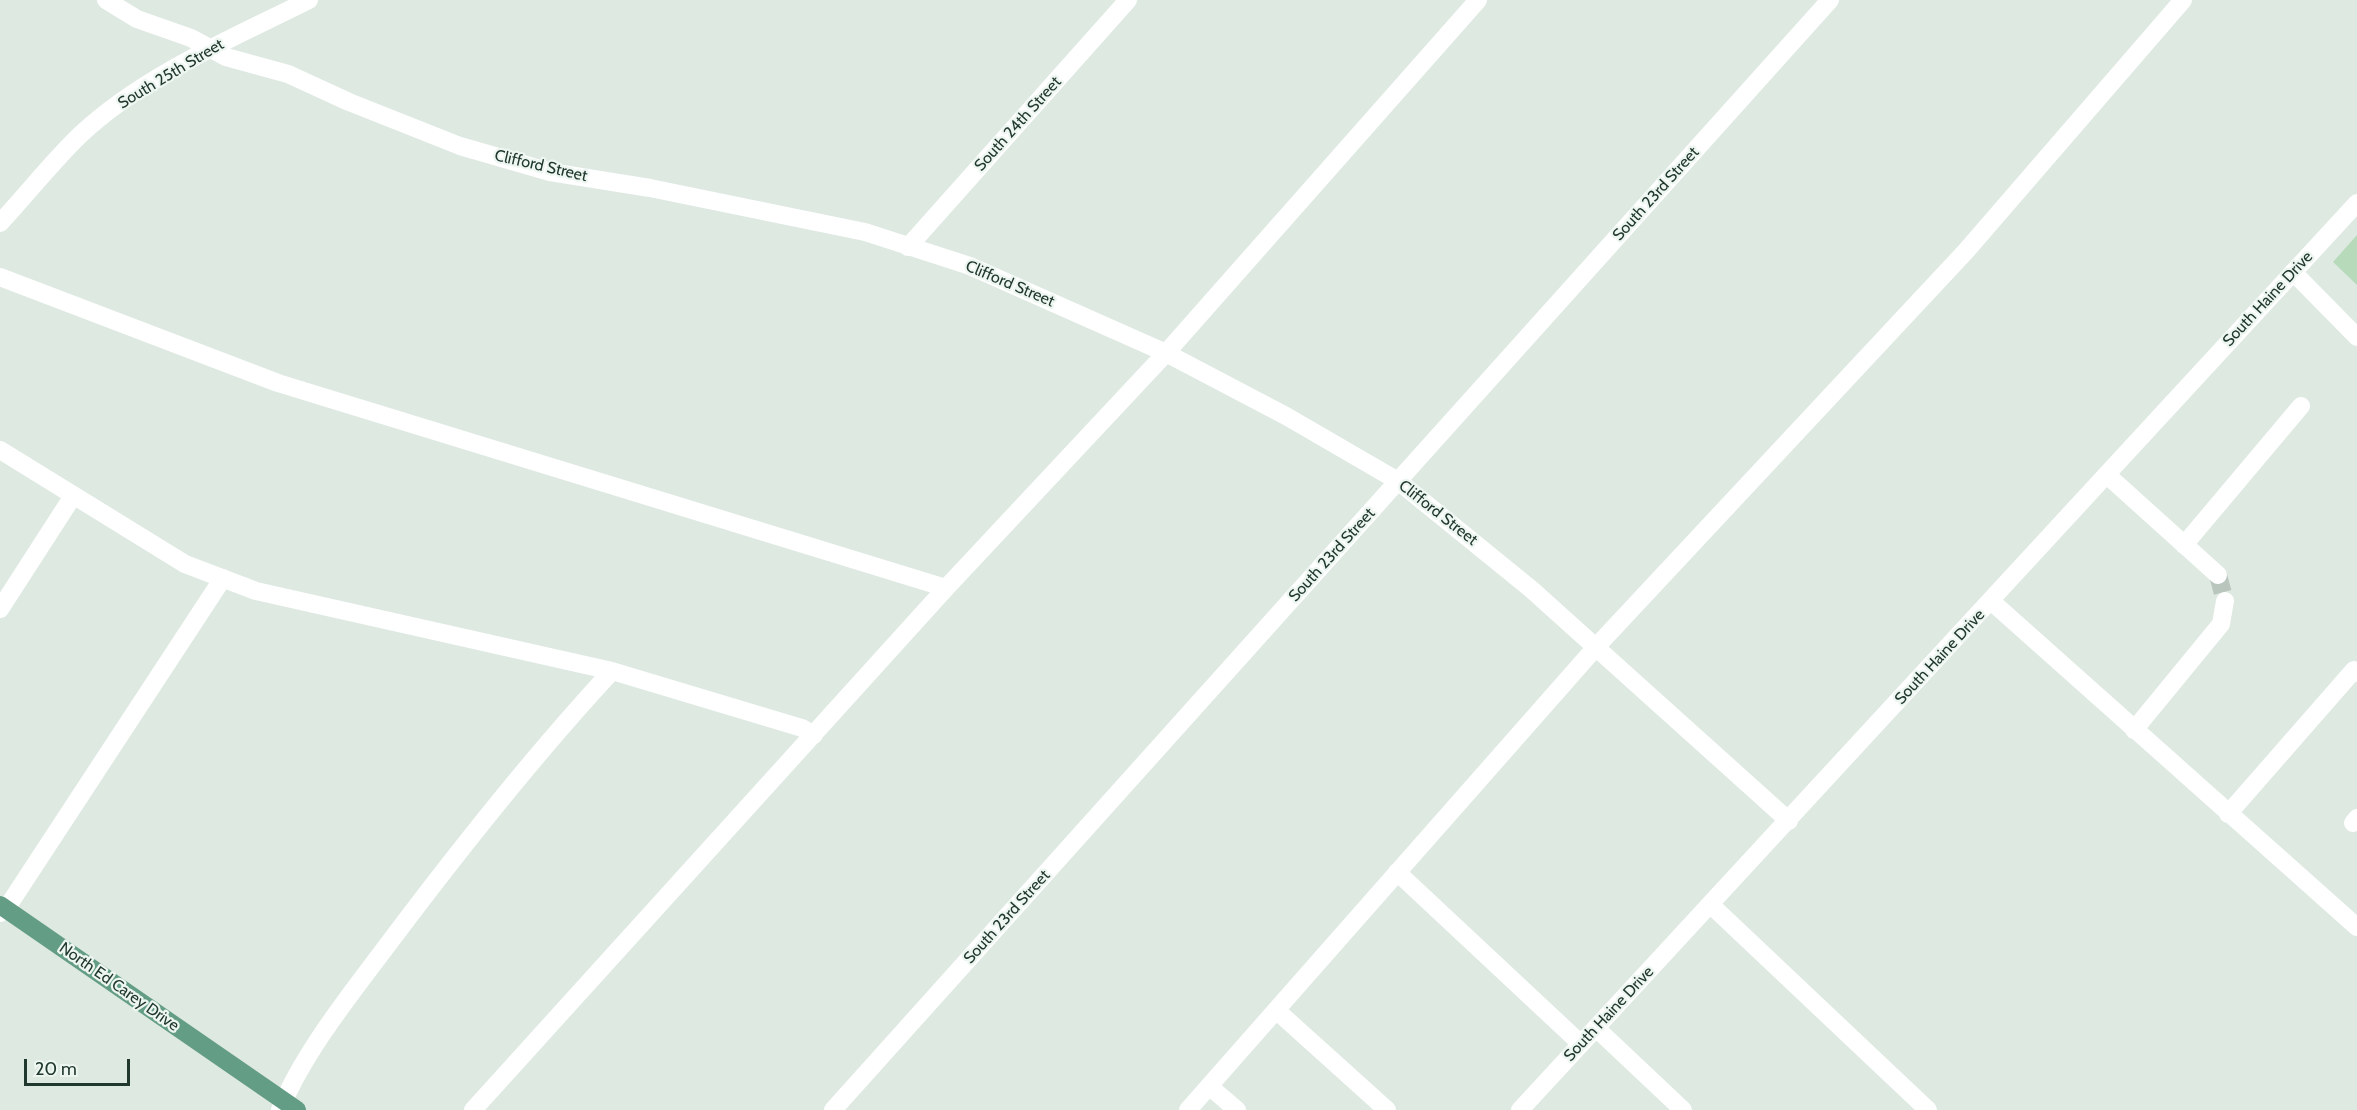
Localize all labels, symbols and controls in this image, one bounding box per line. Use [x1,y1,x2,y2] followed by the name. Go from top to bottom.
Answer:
[115,35,227,113] street label: South 25th Street
[971,73,1065,175] street label: South 24th Street
[1609,143,1703,245] street label: South 23rd Street
[493,146,589,186] street label: Clifford Street
[2219,247,2317,351] street label: South Haine Drive
[963,257,1057,311] street label: Clifford Street
[1395,476,1481,550] street label: Clifford Street
[1285,504,1379,606] street label: South 23rd Street
[1891,605,1989,709] street label: South Haine Drive
[960,866,1054,968] street label: South 23rd Street
[55,938,183,1036] street label: North Ed Carey Drive
[1560,962,1658,1066] street label: South Haine Drive
[27,1047,134,1085] scale bar
[35,1058,77,1080] text: 20 m

